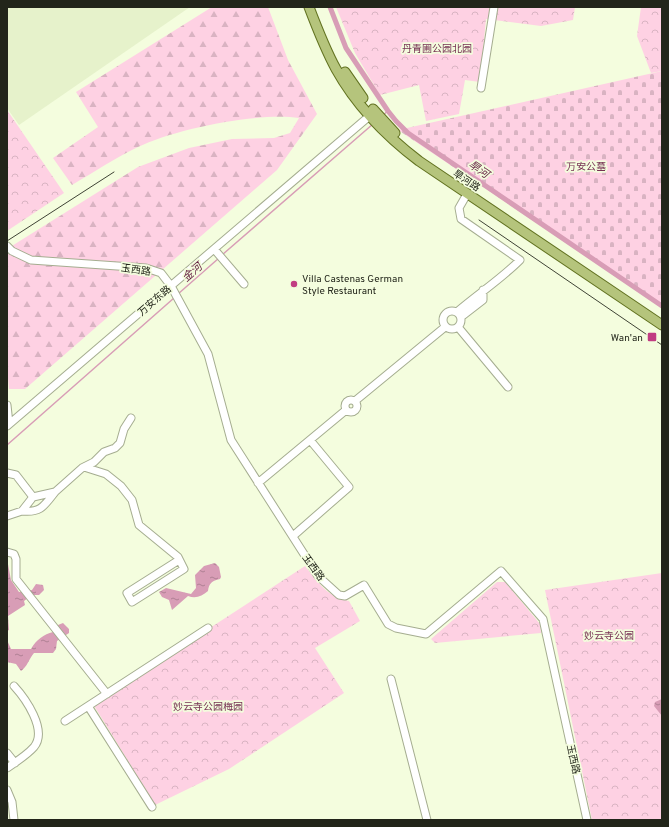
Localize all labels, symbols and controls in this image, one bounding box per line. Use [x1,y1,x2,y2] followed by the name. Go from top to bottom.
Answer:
[402,43,472,56] park label: 丹青圃公园北园
[465,158,493,183] water label: 旱河
[566,161,606,174] park label: 万安公墓
[450,167,482,195] street label: 旱河路
[180,259,207,285] water label: 金河
[120,262,152,279] street label: 玉西路
[302,273,403,298] place label: Villa Castenas German Style Restaurant
[289,279,299,289] marker: Villa Castenas German Style Restaurant
[136,283,174,319] street label: 万安东路
[646,331,658,343] marker: Wan'an
[611,332,643,345] place label: Wan'an
[299,552,327,584] street label: 玉西路
[584,630,634,643] park label: 妙云寺公园
[173,701,243,714] park label: 妙云寺公园梅园
[563,743,582,775] street label: 玉西路

